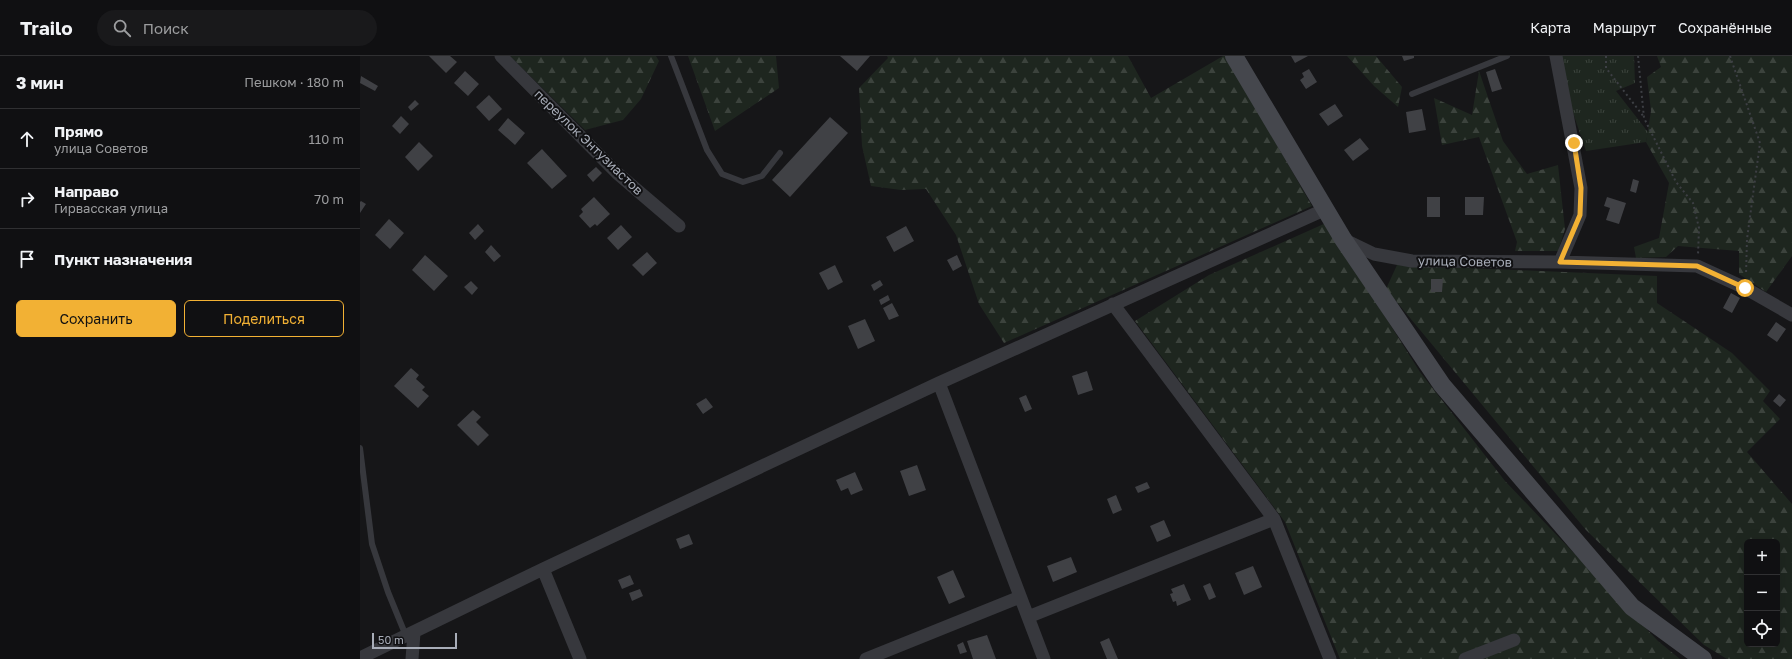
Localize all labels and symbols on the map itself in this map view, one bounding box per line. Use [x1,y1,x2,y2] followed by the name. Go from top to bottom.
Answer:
[531,86,647,198] street label: переулок Энтузиастов
[1565,134,1583,152] route end
[1418,252,1512,270] street label: улица Советов
[1736,279,1754,297] route start
[372,631,457,650] scale bar

